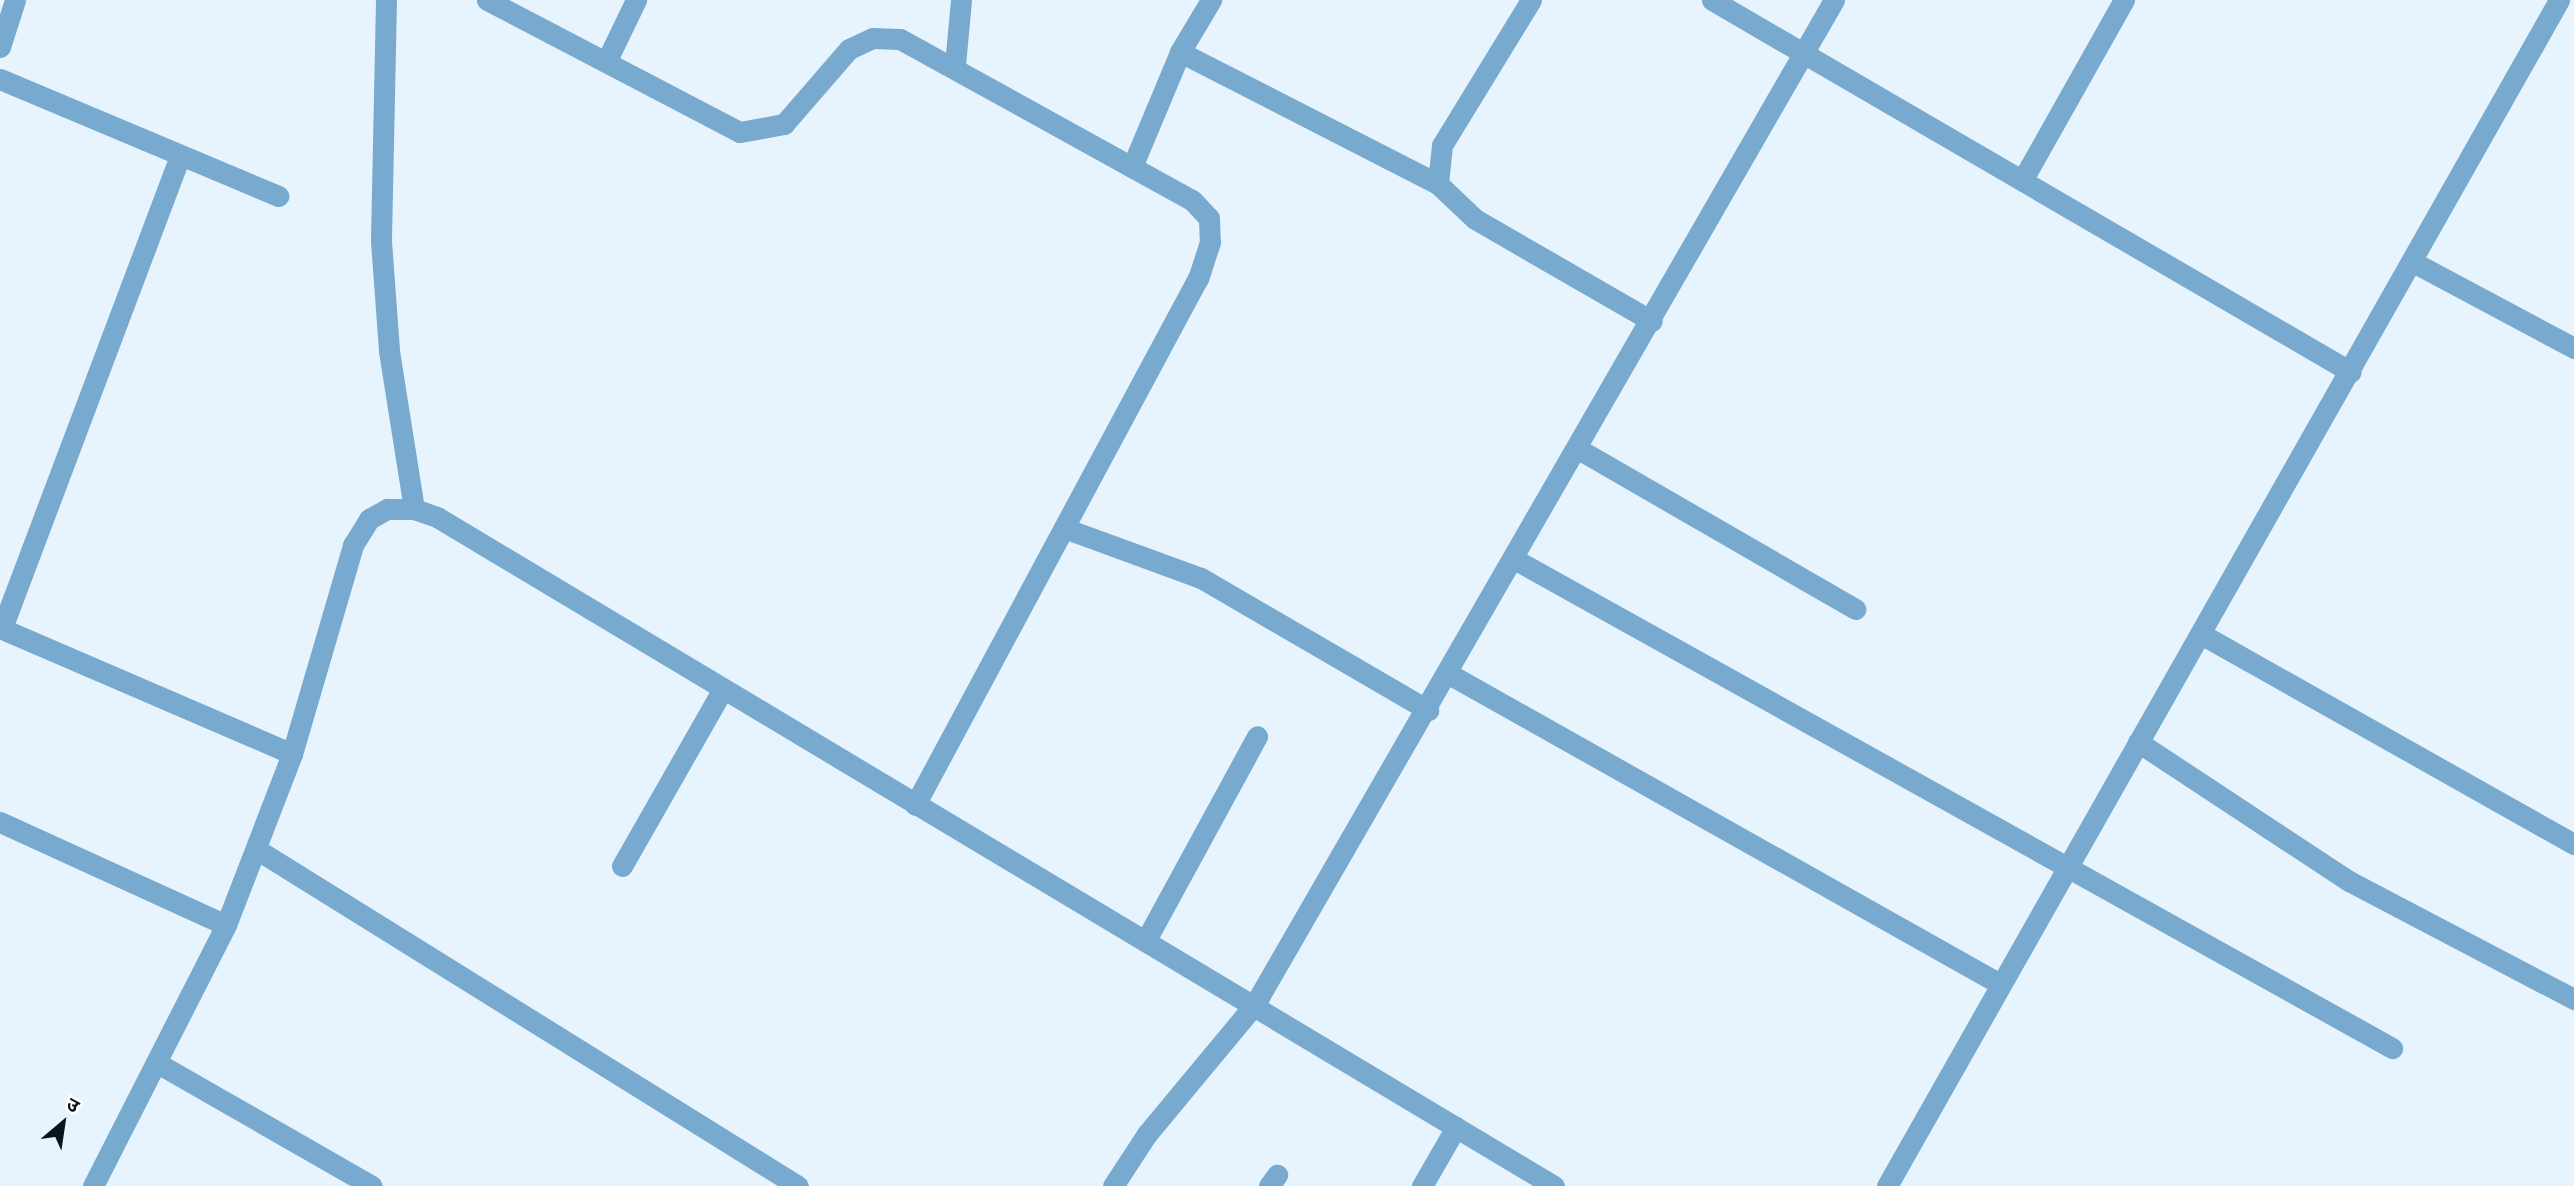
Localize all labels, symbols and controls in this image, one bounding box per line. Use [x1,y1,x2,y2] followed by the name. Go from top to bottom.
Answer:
[28,1088,98,1158] north arrow
[62,1091,84,1118] text: उ

